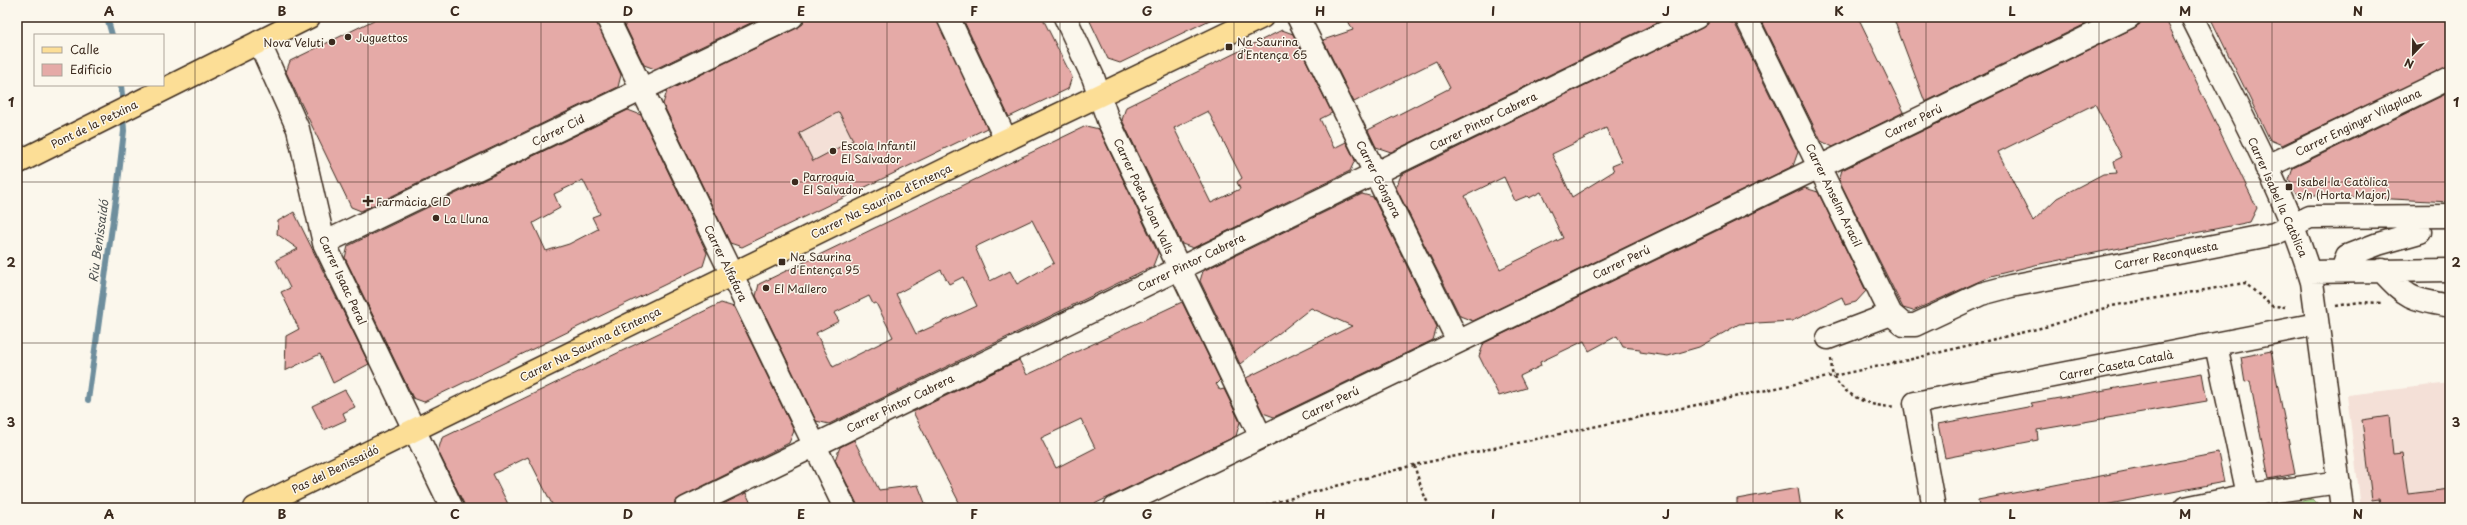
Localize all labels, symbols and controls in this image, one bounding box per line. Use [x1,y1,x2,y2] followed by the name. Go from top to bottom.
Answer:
[104,1,114,20] text: A
[278,1,287,20] text: B
[450,1,460,20] text: C
[623,1,633,20] text: D
[797,1,805,20] text: E
[970,1,978,20] text: F
[1142,1,1152,20] text: G
[1315,1,1325,20] text: H
[1491,1,1495,20] text: I
[1662,1,1670,20] text: J
[1834,1,1844,20] text: K
[2008,1,2016,20] text: L
[2179,1,2191,20] text: M
[2353,1,2363,20] text: N
[356,29,408,46] place label: Juguettos
[343,32,353,42] marker: Juguettos
[1237,33,1307,63] place label: Na Saurina d’Entença 65
[34,34,164,86] legend
[263,34,324,51] place label: Nova Veluti
[2393,34,2433,74] north arrow
[327,37,337,47] marker: Nova Veluti
[70,40,100,58] text: Calle
[1224,42,1234,52] marker: Na Saurina d’Entença 65
[2402,54,2416,73] text: N
[70,60,112,78] text: Edificio
[2292,84,2424,160] street label: Carrer Enginyer Vilaplana
[1426,87,1540,155] street label: Carrer Pintor Cabrera
[8,92,14,111] text: 1
[2453,92,2459,111] text: 1
[48,96,140,152] street label: Pont de la Petxina
[1881,100,1945,142] street label: Carrer Perú
[529,110,587,150] street label: Carrer Cid
[2244,134,2312,260] street label: Carrer Isabel la Catòlica
[1110,135,1178,257] street label: Carrer Poeta Joan Valls
[841,137,916,167] place label: Escola Infantil El Salvador
[1352,137,1406,221] street label: Carrer Góngora
[1802,140,1866,250] street label: Carrer Anselm Aracil
[828,146,838,156] marker: Escola Infantil El Salvador
[808,159,955,243] street label: Carrer Na Saurina d'Entença
[803,168,863,198] place label: Parroquia El Salvador
[2297,173,2390,203] place label: Isabel la Catòlica s/n (Horta Major)
[790,177,800,187] marker: Parroquia El Salvador
[2284,182,2294,192] marker: Isabel la Catòlica s/n (Horta Major)
[376,193,451,210] place label: Farmàcia CID
[363,196,373,206] marker: Farmàcia CID
[83,197,113,283] water label: Riu Benissaidó
[444,210,489,227] place label: La Lluna
[431,213,441,223] marker: La Lluna
[700,222,752,304] street label: Carrer Alfafara
[1134,228,1248,296] street label: Carrer Pintor Cabrera
[315,233,371,327] street label: Carrer Isaac Peral
[2113,237,2219,273] street label: Carrer Reconquesta
[1589,241,1653,283] street label: Carrer Perú
[790,248,860,278] place label: Na Saurina d'Entença 95
[6,252,16,271] text: 2
[2451,252,2461,271] text: 2
[777,257,787,267] marker: Na Saurina d'Entença 95
[774,280,827,297] place label: El Mallero
[761,283,771,293] marker: El Mallero
[517,302,664,386] street label: Carrer Na Saurina d'Entença
[2057,346,2175,384] street label: Carrer Caseta Català
[843,369,957,437] street label: Carrer Pintor Cabrera
[1298,382,1362,424] street label: Carrer Perú
[7,412,16,431] text: 3
[2452,412,2461,431] text: 3
[289,441,381,497] street label: Pas del Benissaidó
[104,504,114,523] text: A
[278,504,287,523] text: B
[450,504,460,523] text: C
[623,504,633,523] text: D
[797,504,805,523] text: E
[970,504,978,523] text: F
[1142,504,1152,523] text: G
[1315,504,1325,523] text: H
[1491,504,1495,523] text: I
[1662,504,1670,523] text: J
[1834,504,1844,523] text: K
[2008,504,2016,523] text: L
[2179,504,2191,523] text: M
[2353,504,2363,523] text: N

